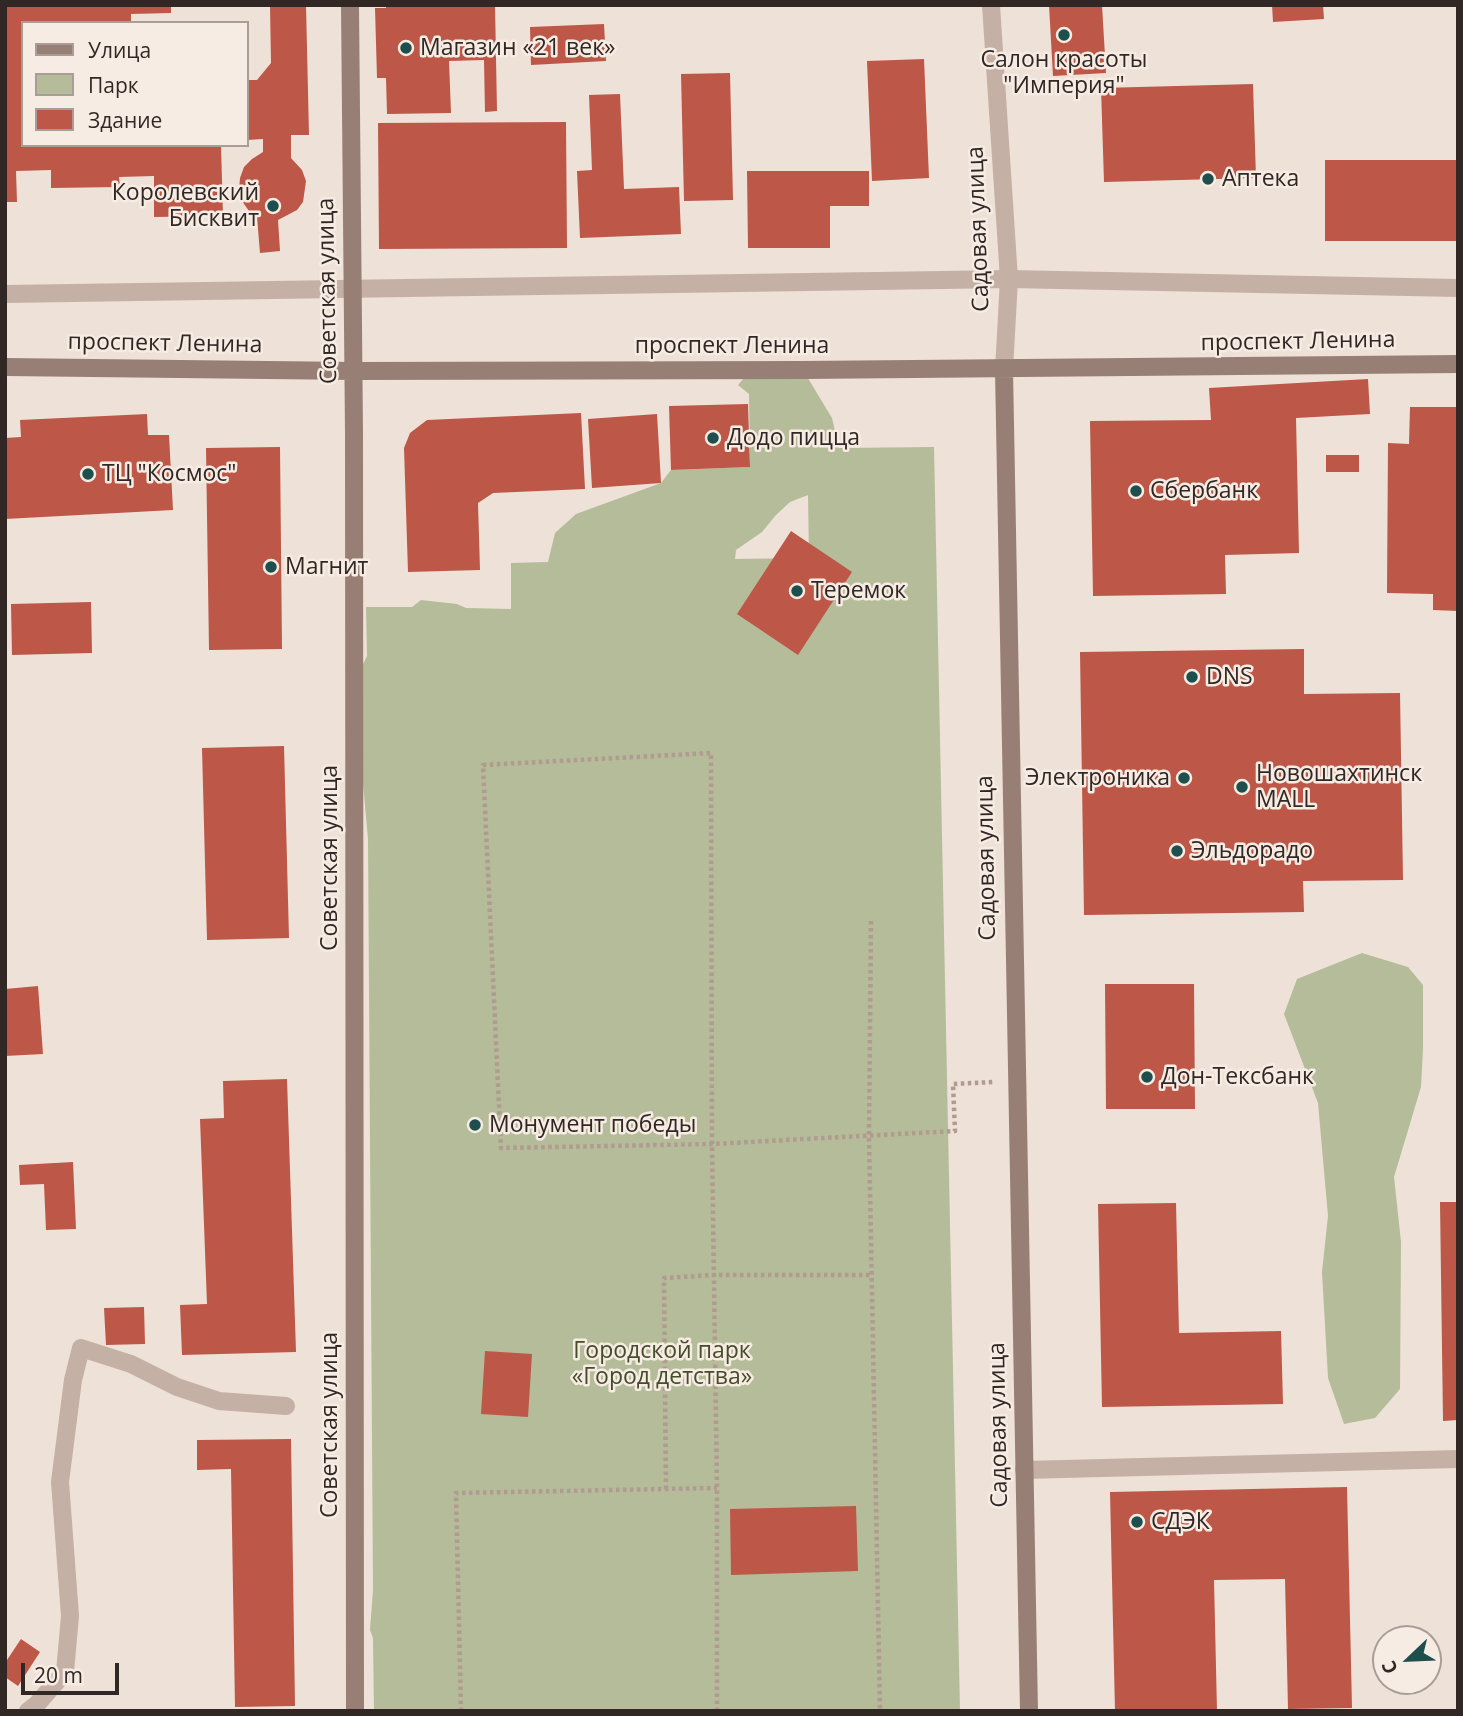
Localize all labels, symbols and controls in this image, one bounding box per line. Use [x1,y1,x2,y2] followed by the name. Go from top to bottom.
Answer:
[21,21,248,147] legend
[1056,27,1072,43] marker: Салон красоты "Империя"
[420,34,616,62] place label: Магазин «21 век»
[88,36,151,64] text: Улица
[398,40,414,56] marker: Магазин «21 век»
[981,46,1147,100] place label: Салон красоты "Империя"
[88,71,139,99] text: Парк
[88,106,162,134] text: Здание
[962,146,996,312] street label: Садовая улица
[1222,165,1299,193] place label: Аптека
[1200,171,1216,187] marker: Аптека
[112,179,259,233] place label: Королевский Бисквит
[265,198,281,214] marker: Королевский Бисквит
[313,198,343,384] street label: Советская улица
[1200,327,1396,357] street label: проспект Ленина
[67,329,263,359] street label: проспект Ленина
[635,332,829,360] street label: проспект Ленина
[727,424,860,452] place label: Додо пицца
[705,430,721,446] marker: Додо пицца
[102,460,237,488] place label: ТЦ "Космос"
[80,466,96,482] marker: ТЦ "Космос"
[1150,477,1258,505] place label: Сбербанк
[1128,483,1144,499] marker: Сбербанк
[285,553,368,581] place label: Магнит
[263,559,279,575] marker: Магнит
[811,577,906,605] place label: Теремок
[789,583,805,599] marker: Теремок
[1206,663,1253,691] place label: DNS
[1184,669,1200,685] marker: DNS
[1256,760,1422,814] place label: Новошахтинск MALL
[1025,764,1170,792] place label: Электроника
[316,765,344,951] street label: Советская улица
[1176,770,1192,786] marker: Электроника
[972,775,1002,941] street label: Садовая улица
[1234,779,1250,795] marker: Новошахтинск MALL
[1191,837,1313,865] place label: Эльдорадо
[1169,843,1185,859] marker: Эльдорадо
[1161,1063,1314,1091] place label: Дон-Тексбанк
[1139,1069,1155,1085] marker: Дон-Тексбанк
[489,1111,696,1139] place label: Монумент победы
[467,1117,483,1133] marker: Монумент победы
[316,1332,344,1518] street label: Советская улица
[572,1337,752,1391] park label: Городской парк «Город детства»
[984,1342,1014,1508] street label: Садовая улица
[1151,1508,1210,1536] place label: СДЭК
[1129,1514,1145,1530] marker: СДЭК
[1372,1625,1442,1695] north arrow
[24,1650,122,1694] scale bar
[1375,1657,1404,1678] text: С
[34,1661,83,1689] text: 20 m

